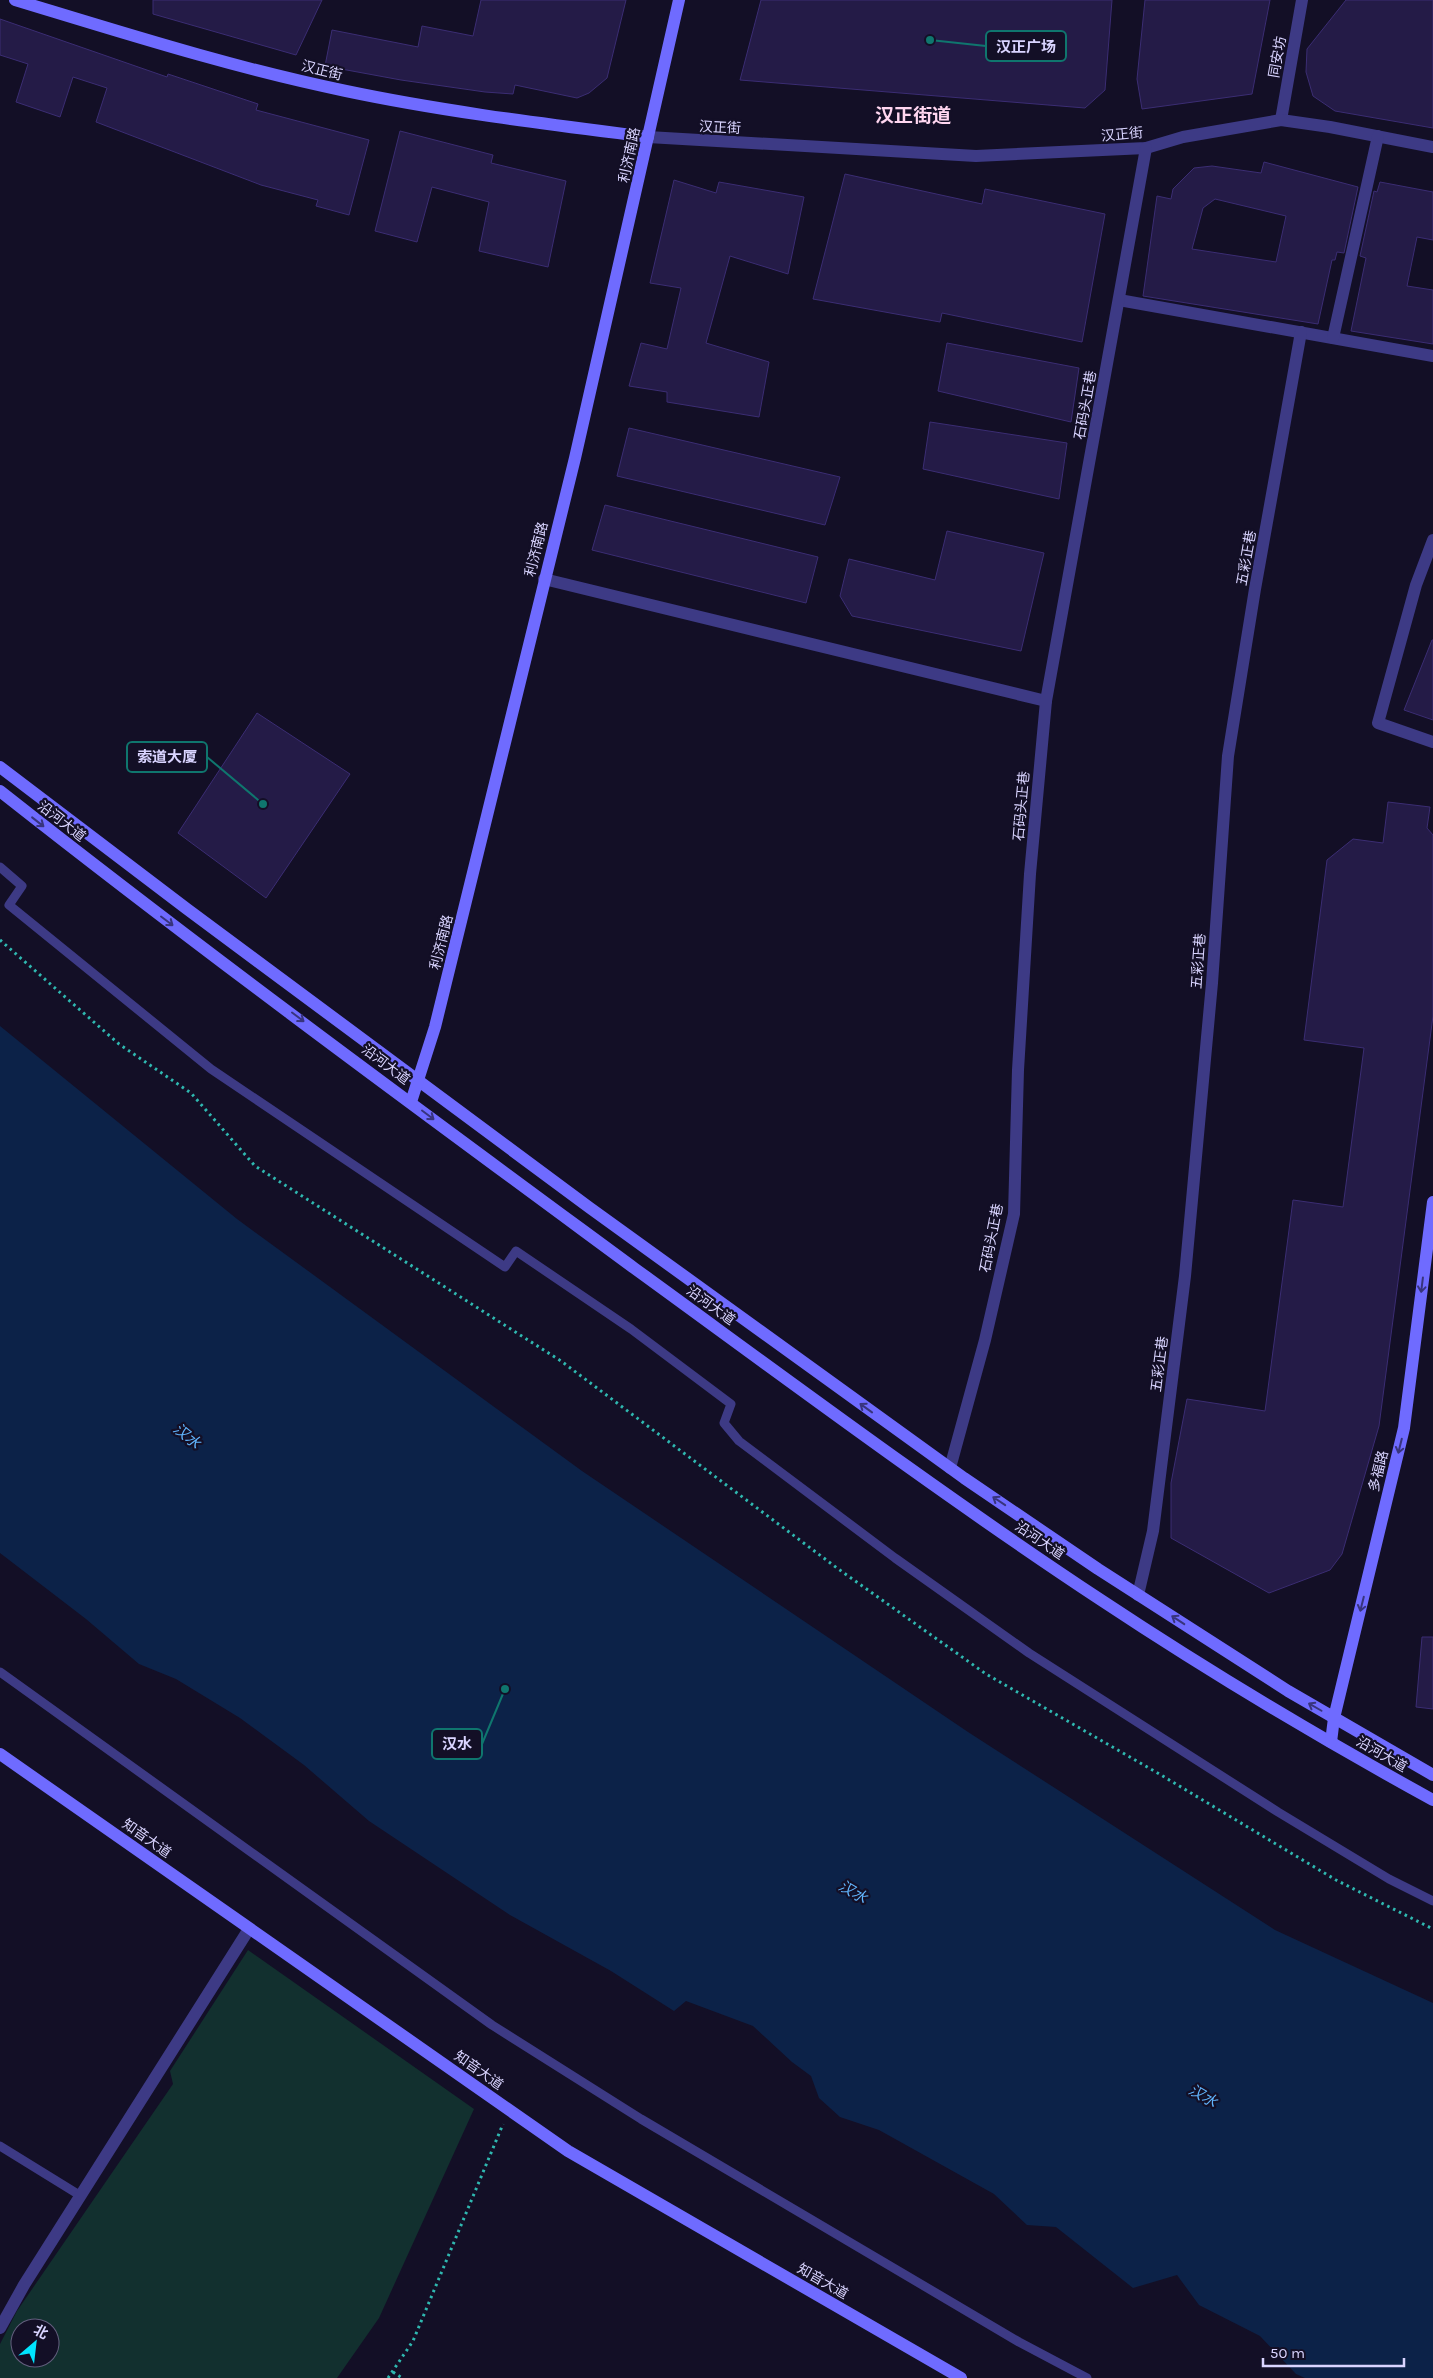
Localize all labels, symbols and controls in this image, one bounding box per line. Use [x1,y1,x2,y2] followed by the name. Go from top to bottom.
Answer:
[986,31,1066,61] callout: 汉正广场
[1265,35,1290,79] street label: 同安坊
[996,38,1056,56] text: 汉正广场
[299,57,344,84] street label: 汉正街
[875,105,951,127] district label: 汉正街道
[699,118,741,137] street label: 汉正街
[1100,124,1144,145] street label: 汉正街
[615,126,644,184] street label: 利济南路
[1071,369,1100,441] street label: 石码头正巷
[521,520,552,578] street label: 利济南路
[1233,529,1260,587] street label: 五彩正巷
[127,742,207,772] callout: 索道大厦
[137,748,197,766] text: 索道大厦
[1010,770,1033,842] street label: 石码头正巷
[34,797,89,845] street label: 沿河大道
[31,816,44,827] one-way arrow
[426,913,457,971] street label: 利济南路
[160,915,173,926] one-way arrow
[1188,933,1209,990] street label: 五彩正巷
[291,1012,305,1022] one-way arrow
[358,1041,413,1088] street label: 沿河大道
[421,1109,434,1120] one-way arrow
[976,1202,1007,1274] street label: 石码头正巷
[1417,1277,1427,1293] one-way arrow
[683,1282,738,1329] street label: 沿河大道
[1148,1335,1171,1393] street label: 五彩正巷
[859,1403,873,1413] one-way arrow
[170,1420,205,1453] water label: 汉水
[1395,1437,1404,1453] one-way arrow
[1365,1449,1392,1494] street label: 多福路
[992,1496,1006,1506] one-way arrow
[1012,1518,1068,1563] street label: 沿河大道
[1356,1595,1366,1611] one-way arrow
[1171,1615,1185,1625] one-way arrow
[1308,1702,1323,1712] one-way arrow
[432,1729,482,1759] callout: 汉水
[1353,1733,1410,1776] street label: 沿河大道
[442,1735,472,1753] text: 汉水
[119,1815,175,1861] street label: 知音大道
[836,1877,871,1908] water label: 汉水
[451,2047,507,2093] street label: 知音大道
[1186,2081,1221,2112] water label: 汉水
[794,2260,851,2303] street label: 知音大道
[10,2318,60,2368] north arrow
[31,2321,51,2343] text: 北
[1263,2336,1404,2368] scale bar
[1270,2344,1305,2362] text: 50 m

